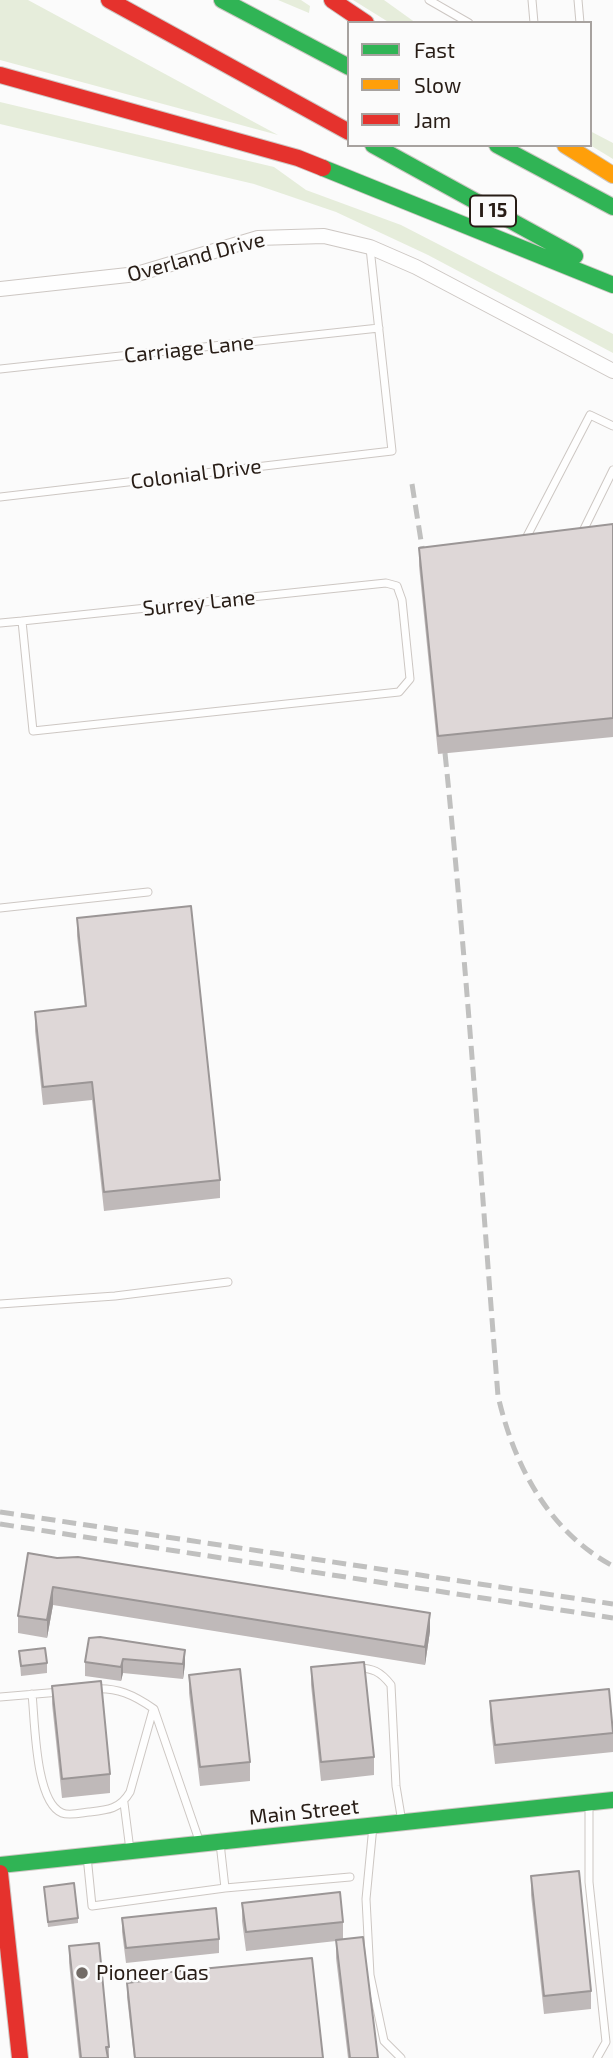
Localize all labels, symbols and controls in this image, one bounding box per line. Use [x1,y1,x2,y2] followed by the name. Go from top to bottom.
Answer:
[347,21,592,147] legend
[414,37,455,62] text: Fast
[414,72,461,97] text: Slow
[414,107,451,132] text: Jam
[470,196,516,226] road number: I 15
[125,227,267,287] street label: Overland Drive
[123,330,255,368] street label: Carriage Lane
[129,453,263,495] street label: Colonial Drive
[141,585,257,621] street label: Surrey Lane
[248,1794,360,1830] street label: Main Street
[96,1960,209,1986] place label: Pioneer Gas
[74,1965,90,1981] marker: Pioneer Gas

